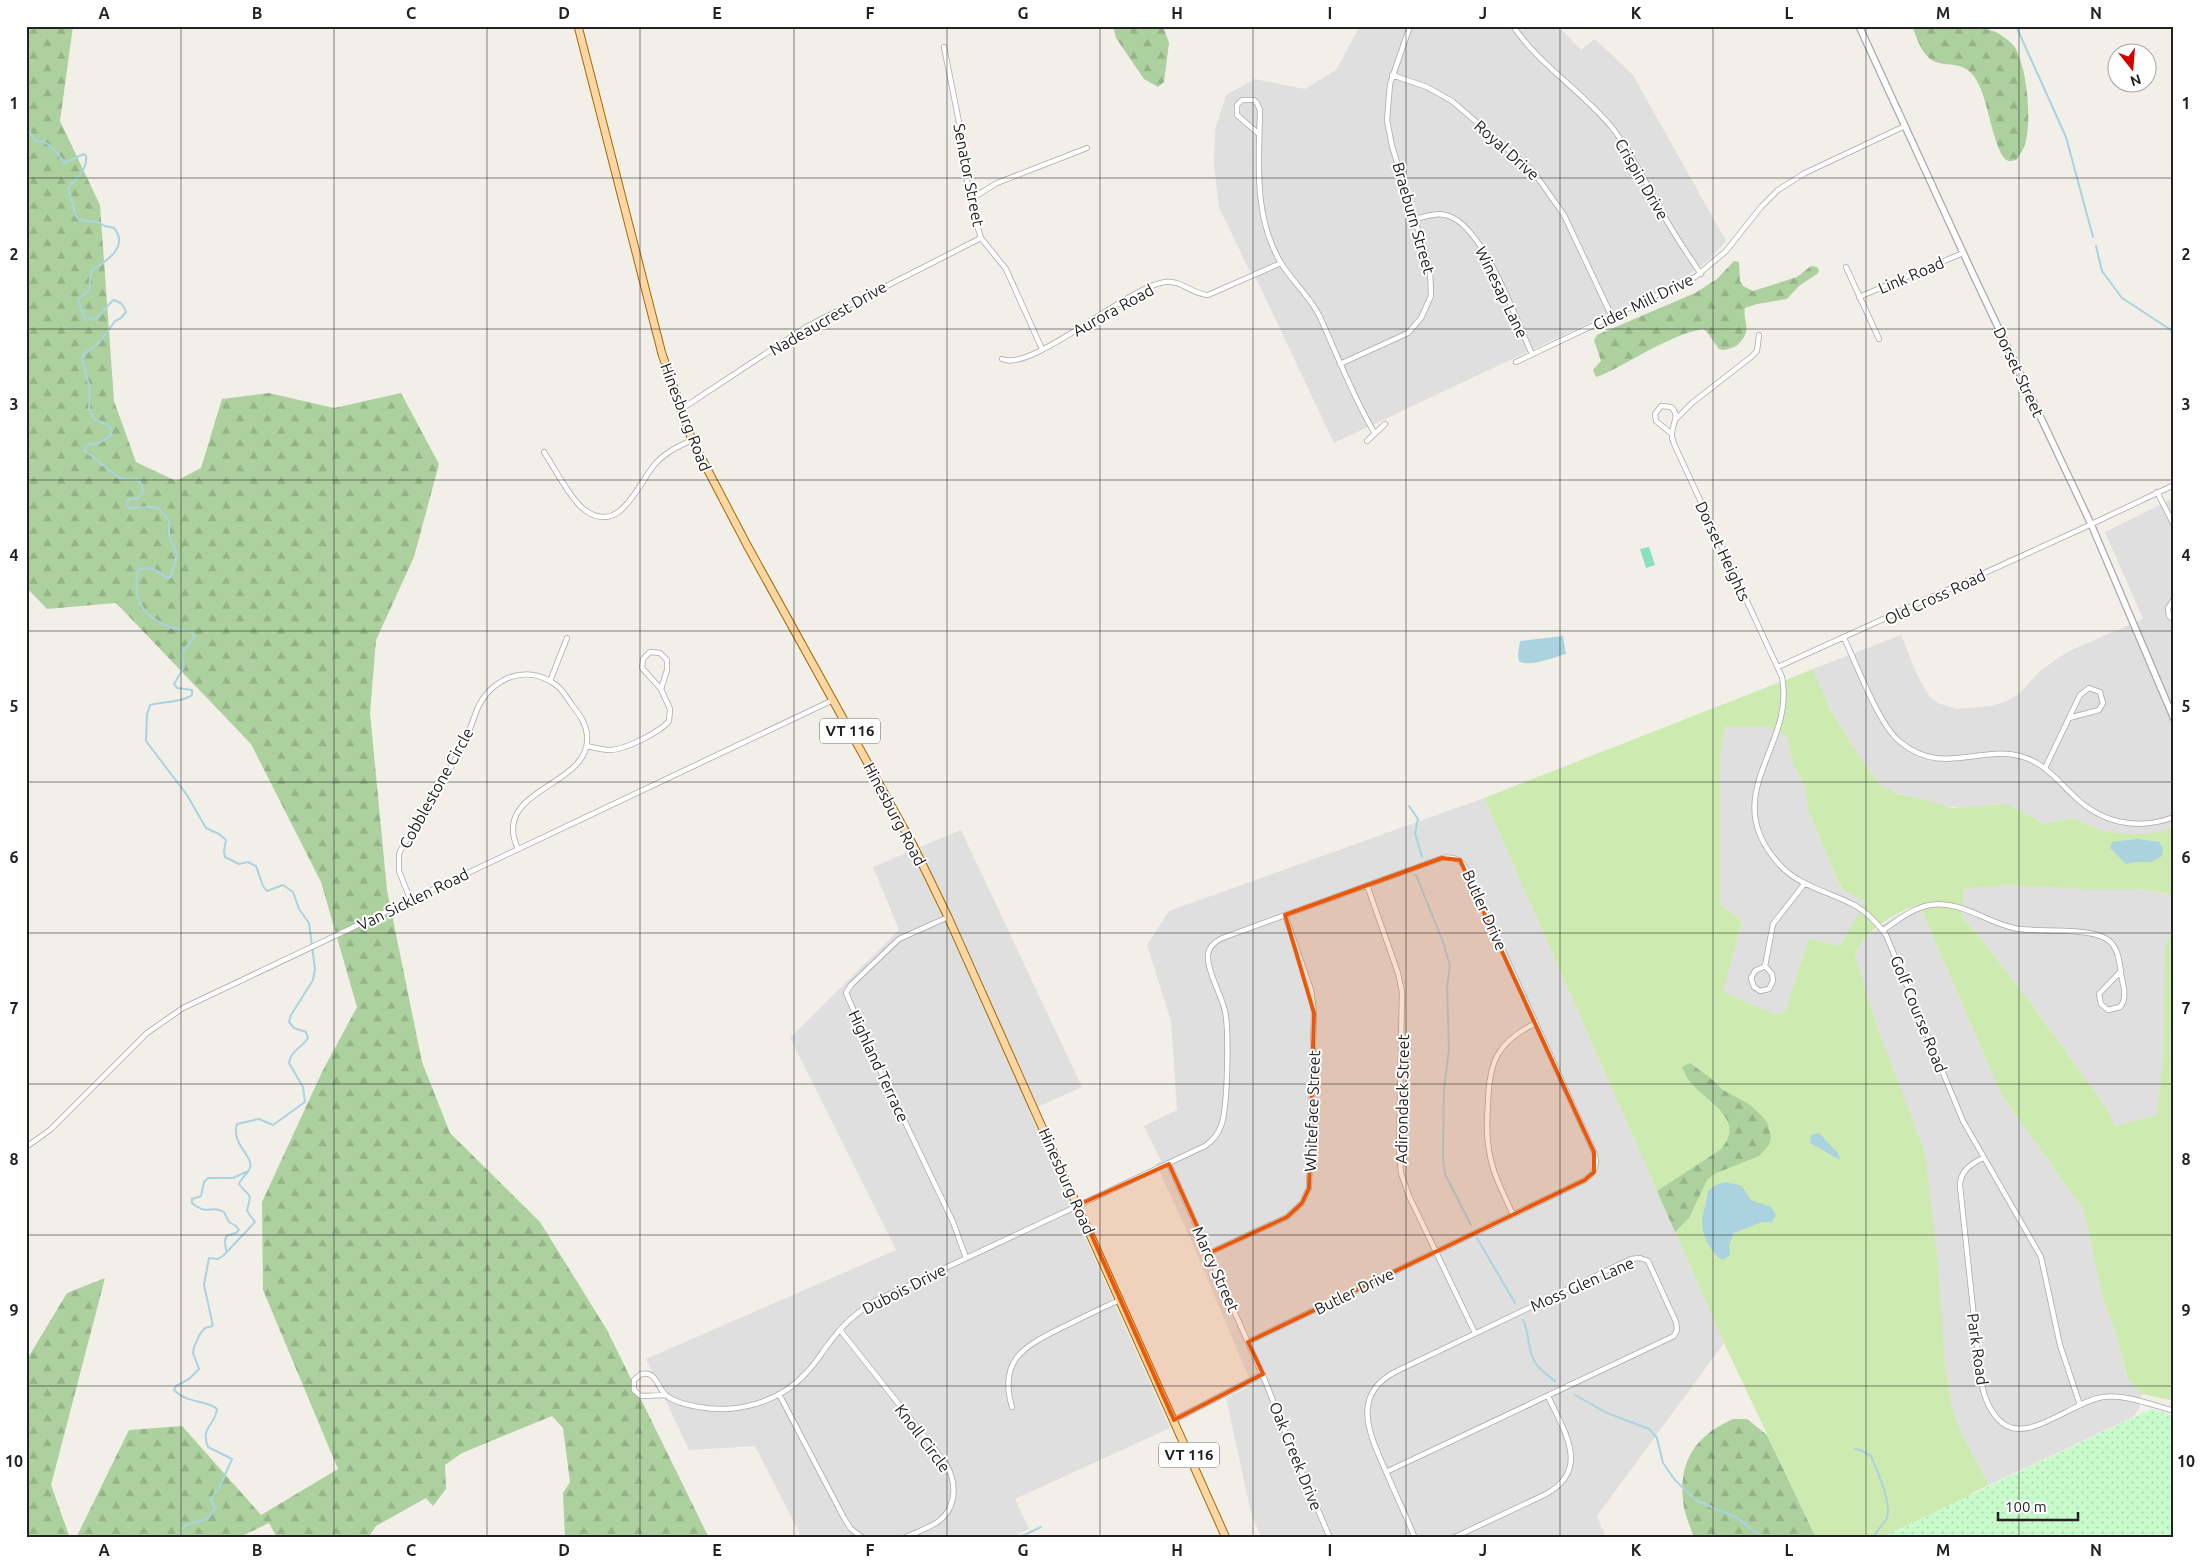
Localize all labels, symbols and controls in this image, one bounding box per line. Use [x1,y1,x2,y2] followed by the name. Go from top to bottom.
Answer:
[98,4,110,22] text: A
[252,4,262,22] text: B
[406,4,416,22] text: C
[558,4,570,22] text: D
[712,4,722,22] text: E
[866,4,875,22] text: F
[1017,4,1029,22] text: G
[1171,4,1183,22] text: H
[1328,4,1332,22] text: I
[1479,4,1487,22] text: J
[1631,4,1642,22] text: K
[1785,4,1794,22] text: L
[1936,4,1950,22] text: M
[2090,4,2102,22] text: N
[2108,42,2158,92] north arrow
[2128,71,2143,90] text: N
[9,94,19,112] text: 1
[2181,94,2191,112] text: 1
[1471,116,1543,184] street label: Royal Drive
[950,122,988,229] street label: Senator Street
[1612,135,1672,223] street label: Crispin Drive
[1389,160,1439,277] street label: Braeburn Street
[1472,243,1532,341] street label: Winesap Lane
[9,245,19,263] text: 2
[2181,245,2191,263] text: 2
[1875,253,1947,297] street label: Link Road
[1590,270,1696,334] street label: Cider Mill Drive
[766,277,890,359] street label: Nadeaucrest Drive
[1069,280,1157,340] street label: Aurora Road
[1990,324,2048,420] street label: Dorset Street
[657,360,715,474] street label: Hinesburg Road
[9,395,19,413] text: 3
[2181,395,2191,413] text: 3
[1692,498,1754,604] street label: Dorset Heights
[9,546,19,564] text: 4
[2181,546,2191,564] text: 4
[1882,566,1988,628] street label: Old Cross Road
[9,697,19,715] text: 5
[2181,697,2191,715] text: 5
[820,718,880,744] road number: VT 116
[395,724,477,852] street label: Cobblestone Circle
[860,759,930,869] street label: Hinesburg Road
[9,848,19,866] text: 6
[2181,848,2191,866] text: 6
[354,864,472,934] street label: Van Sicklen Road
[1459,867,1511,953] street label: Butler Drive
[1887,953,1951,1075] street label: Golf Course Road
[9,999,19,1017] text: 7
[2181,999,2191,1017] text: 7
[845,1007,913,1125] street label: Highland Terrace
[1392,1033,1412,1164] street label: Adirondack Street
[1301,1049,1323,1172] street label: Whiteface Street
[1036,1125,1098,1237] street label: Hinesburg Road
[9,1150,19,1168] text: 8
[2181,1150,2191,1168] text: 8
[1189,1223,1243,1315] street label: Marcy Street
[1527,1253,1637,1315] street label: Moss Glen Lane
[859,1260,949,1318] street label: Dubois Drive
[1311,1264,1397,1318] street label: Butler Drive
[9,1301,19,1319] text: 9
[2181,1301,2191,1319] text: 9
[1964,1312,1992,1386] street label: Park Road
[1266,1399,1326,1513] street label: Oak Creek Drive
[892,1400,954,1476] street label: Knoll Circle
[1159,1442,1219,1468] road number: VT 116
[5,1452,23,1470] text: 10
[2177,1452,2195,1470] text: 10
[1998,1489,2078,1521] scale bar
[2005,1498,2047,1515] text: 100 m
[98,1541,110,1559] text: A
[252,1541,262,1559] text: B
[406,1541,416,1559] text: C
[558,1541,570,1559] text: D
[712,1541,722,1559] text: E
[866,1541,875,1559] text: F
[1017,1541,1029,1559] text: G
[1171,1541,1183,1559] text: H
[1328,1541,1332,1559] text: I
[1479,1541,1487,1559] text: J
[1631,1541,1642,1559] text: K
[1785,1541,1794,1559] text: L
[1936,1541,1950,1559] text: M
[2090,1541,2102,1559] text: N

